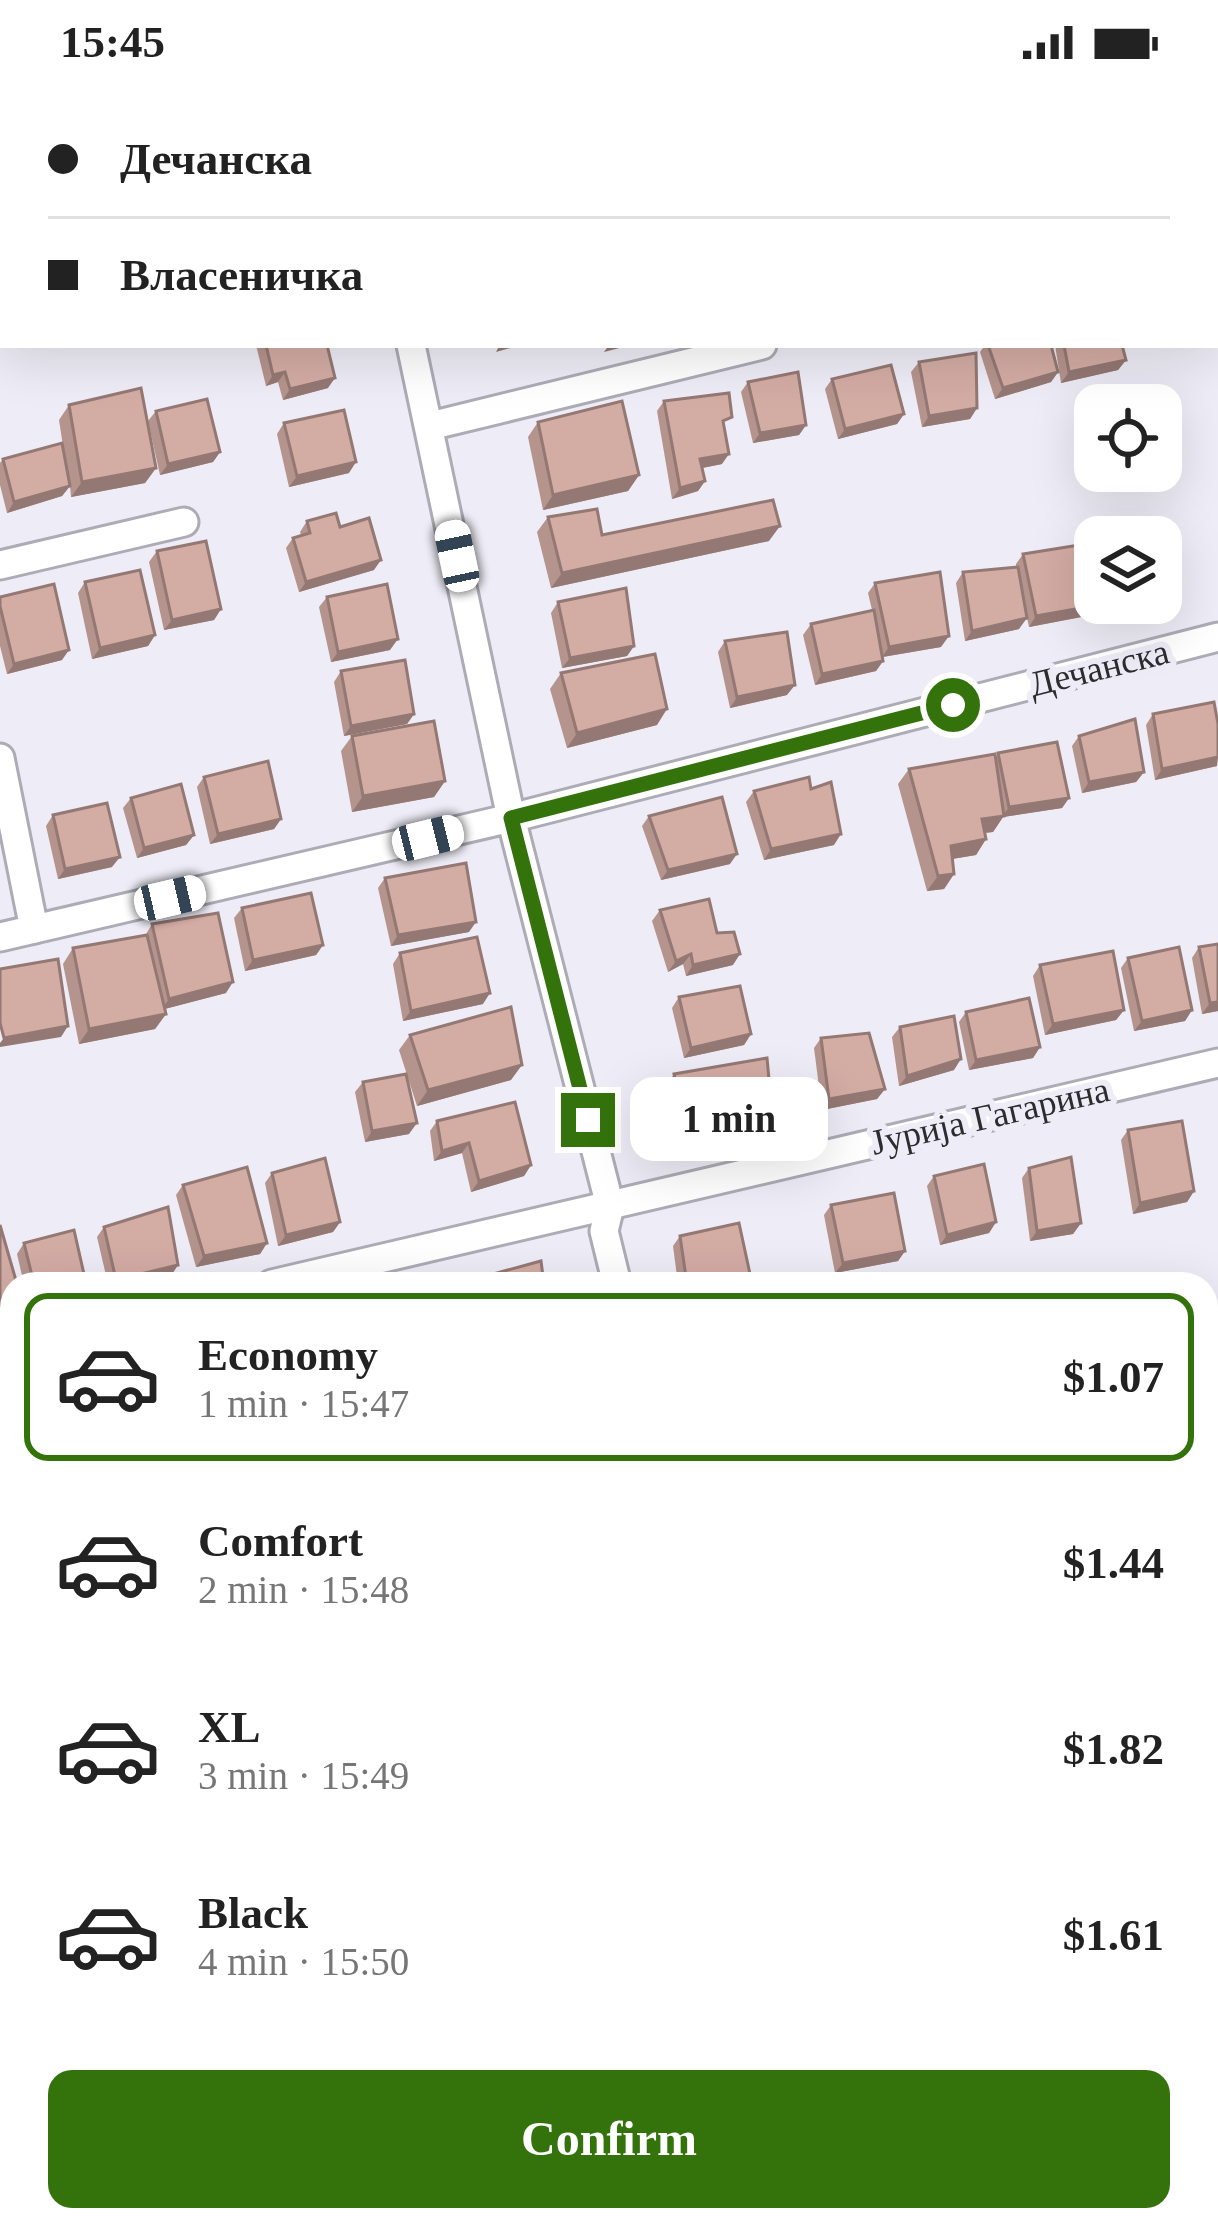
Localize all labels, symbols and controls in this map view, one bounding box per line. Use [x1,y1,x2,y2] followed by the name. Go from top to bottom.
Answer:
[60,17,165,67] text: 15:45
[120,134,312,184] text: Дечанска
[120,250,363,300] text: Власеничка
[1074,384,1182,624] map controls
[1074,384,1182,492] button: locate
[1074,516,1182,624] button: layers
[432,517,482,595] car
[1025,631,1173,705] street label: Дечанска
[926,678,980,732] route start
[389,812,467,864] car
[131,872,209,924] car
[867,1069,1113,1163] street label: Јурија Гагарина
[630,1078,828,1162] callout: 1 min
[561,1093,615,1147] route end
[682,1097,776,1140] text: 1 min
[54,1323,162,1431] icon: car
[198,1330,378,1380] text: Economy
[1063,1352,1164,1402] text: $1.07
[198,1382,409,1425] text: 1 min · 15:47
[54,1509,162,1617] icon: car
[198,1516,363,1566] text: Comfort
[1063,1538,1164,1588] text: $1.44
[198,1568,409,1611] text: 2 min · 15:48
[54,1695,162,1803] icon: car
[198,1702,261,1752] text: XL
[1063,1724,1164,1774] text: $1.82
[198,1754,409,1797] text: 3 min · 15:49
[54,1881,162,1989] icon: car
[198,1888,308,1938] text: Black
[1063,1910,1164,1960] text: $1.61
[198,1940,409,1983] text: 4 min · 15:50
[48,2070,1170,2208] button: Confirm

